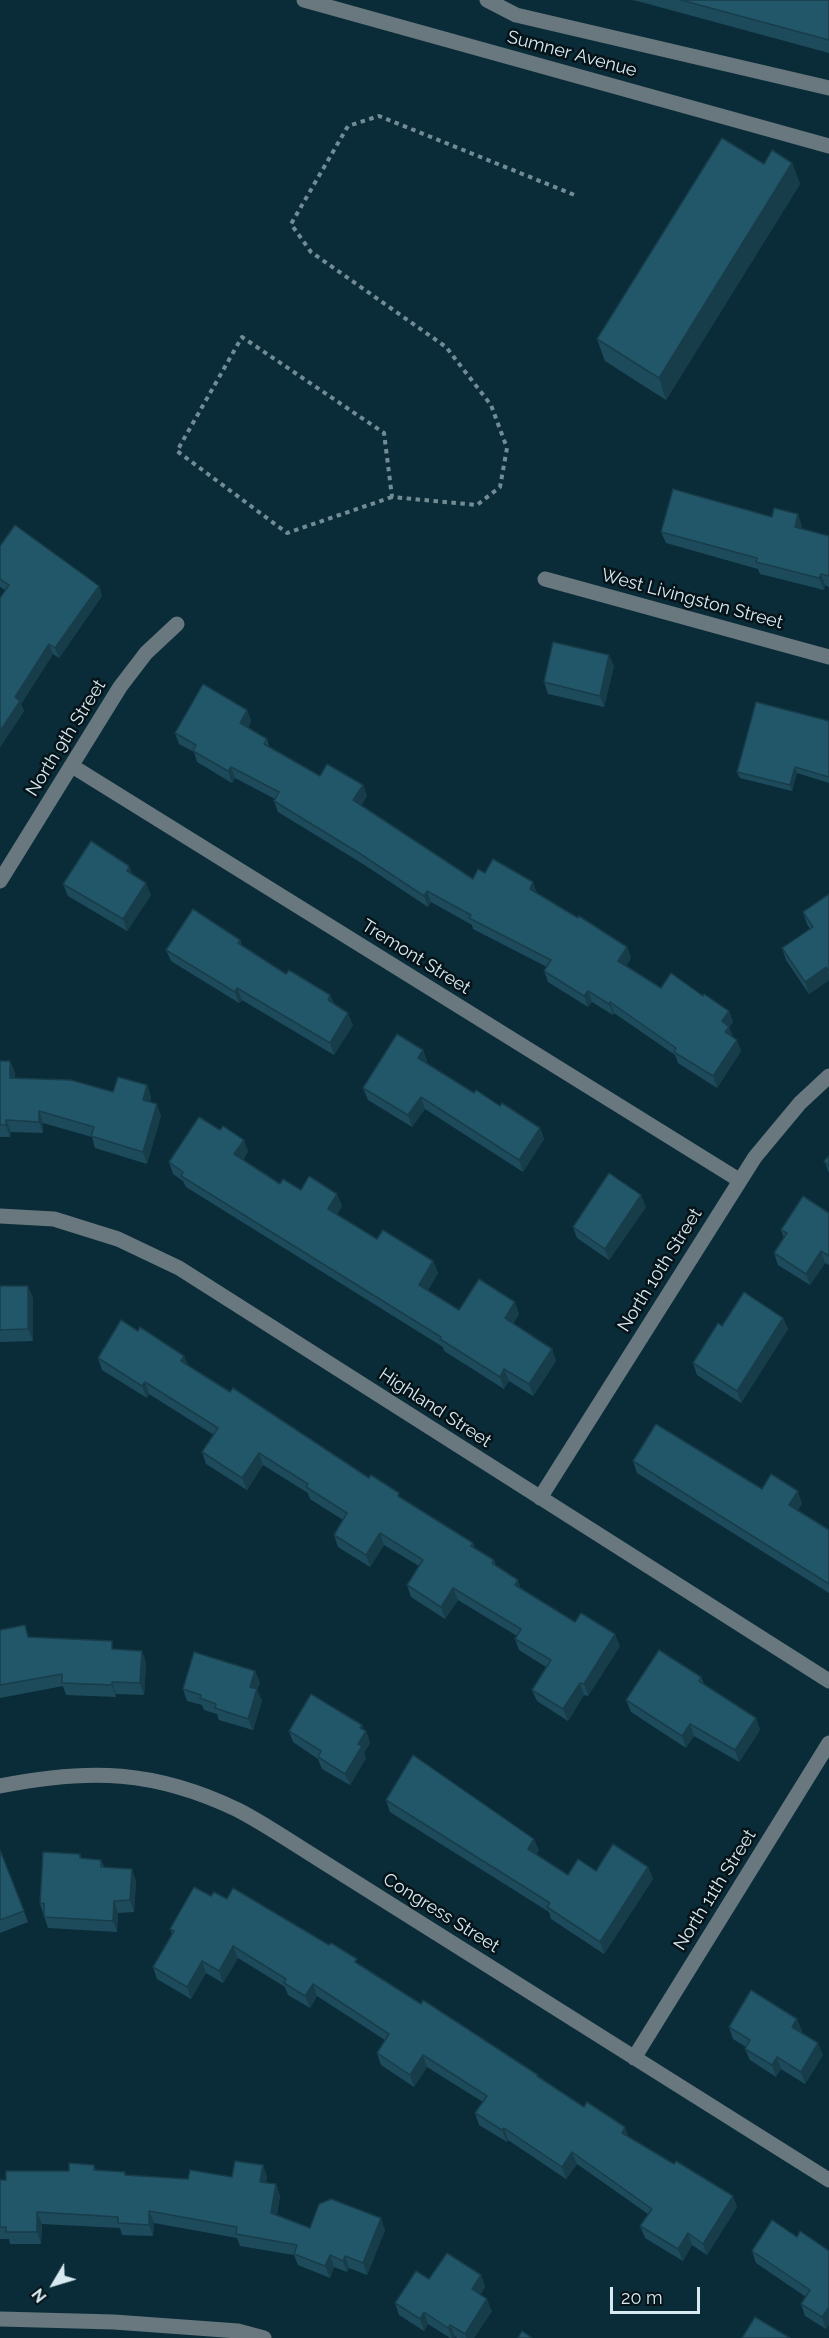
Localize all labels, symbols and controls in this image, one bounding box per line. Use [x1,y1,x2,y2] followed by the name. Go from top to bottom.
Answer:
[505,26,639,82] street label: Sumner Avenue
[599,564,785,634] street label: West Livingston Street
[21,676,111,800] street label: North 9th Street
[358,915,474,999] street label: Tremont Street
[613,1204,707,1336] street label: North 10th Street
[375,1364,495,1452] street label: Highland Street
[669,1826,761,1954] street label: North 11th Street
[379,1869,503,1957] street label: Congress Street
[24,2254,84,2314] north arrow
[613,2275,703,2313] scale bar
[28,2285,51,2306] text: N
[621,2287,663,2308] text: 20 m

